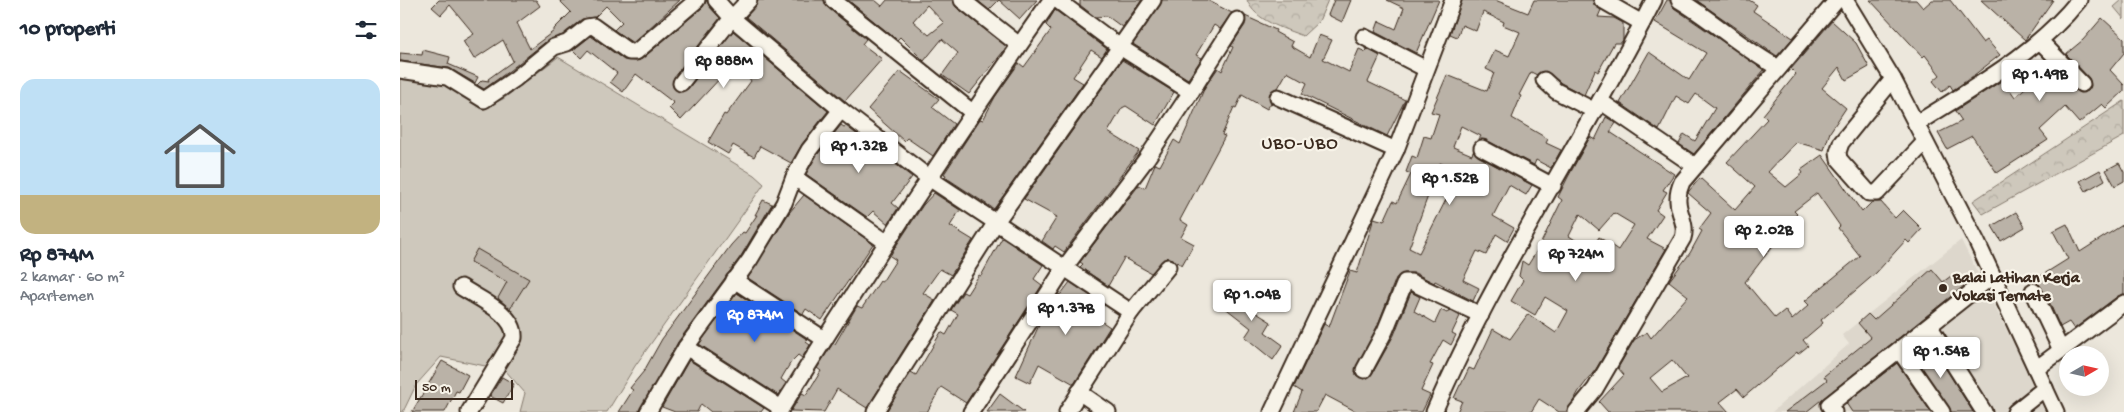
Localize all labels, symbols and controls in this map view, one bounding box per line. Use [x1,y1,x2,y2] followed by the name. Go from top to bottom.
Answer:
[352,16,380,44] icon: filters
[20,18,116,43] text: 10 properti
[678,46,770,89] pin: Rp 888M
[695,53,753,72] text: Rp 888M
[1988,59,2092,102] pin: Rp 1.49B
[2012,66,2068,85] text: Rp 1.49B
[155,111,245,201] icon: home
[807,132,911,174] pin: Rp 1.32B
[1261,133,1339,156] district label: UBO-UBO
[831,138,887,157] text: Rp 1.32B
[1398,164,1502,206] pin: Rp 1.52B
[1422,170,1478,189] text: Rp 1.52B
[1712,216,1816,258] pin: Rp 2.02B
[1735,222,1793,241] text: Rp 2.02B
[1530,240,1622,282] pin: Rp 724M
[20,244,93,269] text: Rp 874M
[1549,246,1603,265] text: Rp 724M
[20,269,125,288] text: 2 kamar · 60 m²
[1952,270,2081,307] place label: Balai Latihan Kerja Vokasi Ternate
[1200,280,1304,322] pin: Rp 1.04B
[1937,282,1949,294] marker: Balai Latihan Kerja Vokasi Ternate
[1224,286,1280,305] text: Rp 1.04B
[20,288,94,307] text: Apartemen
[1014,294,1118,336] pin: Rp 1.37B
[709,300,801,343] pin: Rp 874M
[1038,300,1094,319] text: Rp 1.37B
[727,307,783,326] text: Rp 874M
[1889,336,1993,379] pin: Rp 1.54B
[1913,343,1969,362] text: Rp 1.54B
[2059,346,2109,396] north arrow
[2059,346,2109,396] map controls
[415,377,512,400] scale bar
[422,380,451,397] text: 50 m

